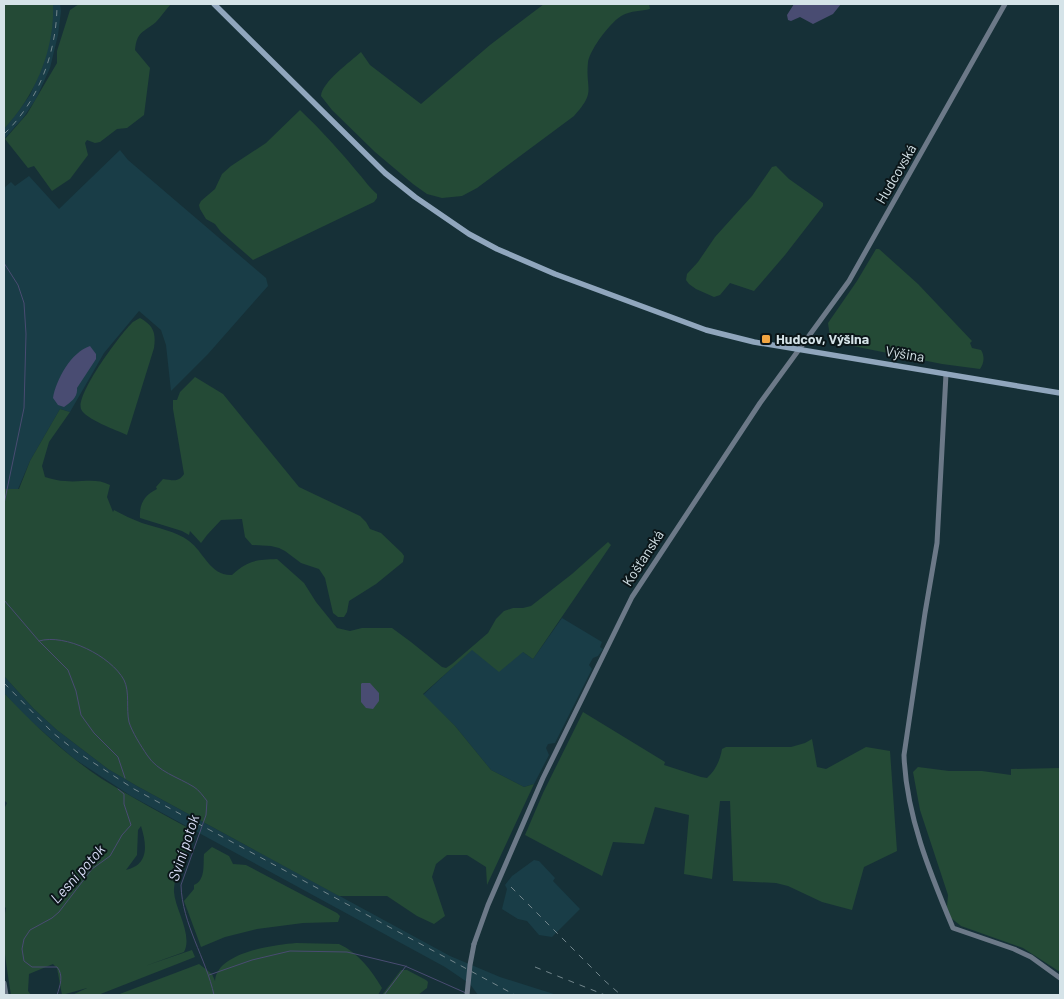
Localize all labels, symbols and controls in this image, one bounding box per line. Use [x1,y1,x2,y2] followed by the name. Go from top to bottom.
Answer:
[872,141,919,207] street label: Hudcovská
[776,330,869,347] place label: Hudcov, Výšina
[760,333,772,345] marker: Hudcov, Výšina
[884,342,926,365] street label: Výšina
[618,527,667,589] street label: Košťanská
[164,811,202,883] water label: Sviní potok
[46,840,109,906] water label: Lesní potok

